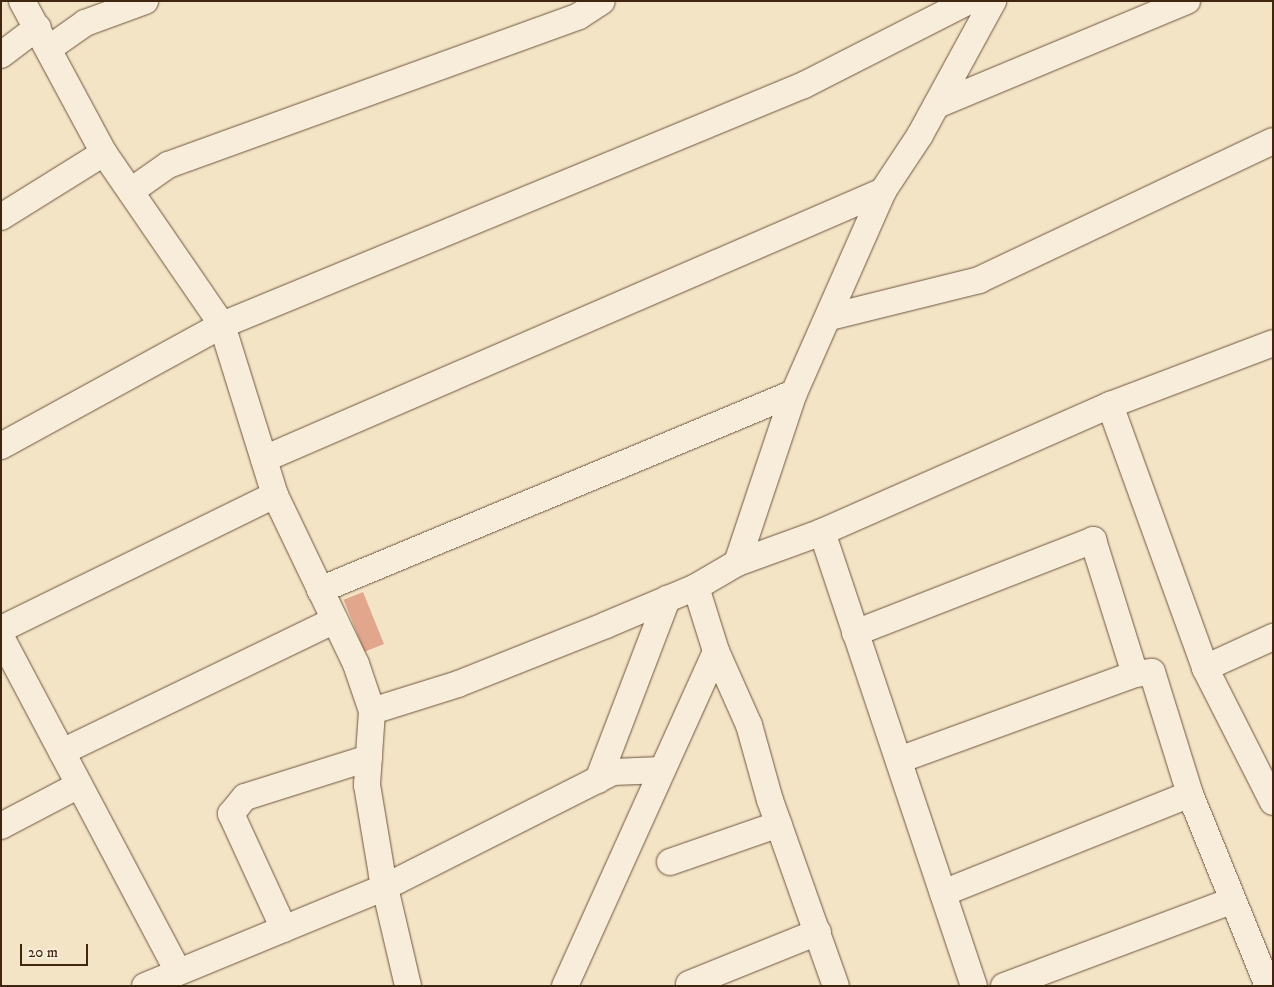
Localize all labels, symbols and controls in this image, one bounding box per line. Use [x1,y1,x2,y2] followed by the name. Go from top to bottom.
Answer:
[22,934,90,966] scale bar
[28,943,58,962] text: 20 m

